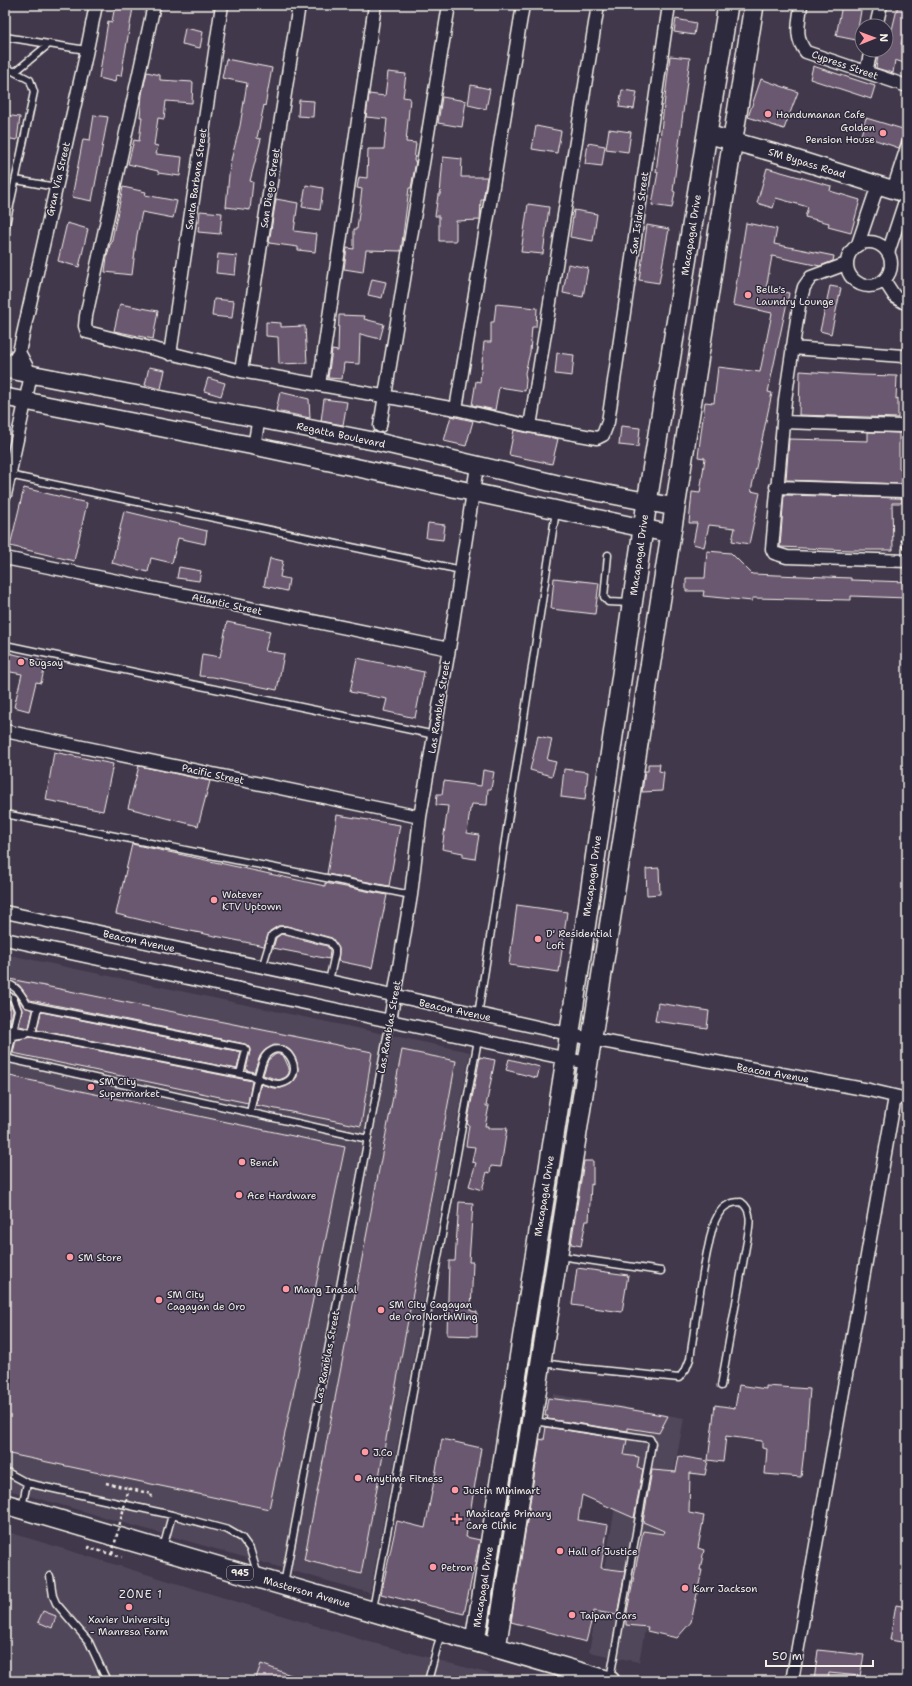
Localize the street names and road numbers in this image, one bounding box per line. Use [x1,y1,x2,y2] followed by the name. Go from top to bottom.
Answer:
[810,48,880,82] street label: Cypress Street
[182,127,210,231] street label: Santa Barbara Street
[43,141,73,217] street label: Gran Via Street
[767,145,848,181] street label: SM Bypass Road
[257,147,283,229] street label: San Diego Street
[627,171,651,255] street label: San Isidro Street
[678,193,704,276] street label: Macapagal Drive
[295,419,387,451] street label: Regatta Boulevard
[627,513,651,596] street label: Macapagal Drive
[191,590,263,618] street label: Atlantic Street
[425,659,453,755] street label: Las Ramblas Street
[181,761,245,787] street label: Pacific Street
[580,834,604,917] street label: Macapagal Drive
[102,927,176,955] street label: Beacon Avenue
[374,979,404,1075] street label: Las Ramblas Street
[418,996,492,1024] street label: Beacon Avenue
[736,1060,811,1086] street label: Beacon Avenue
[531,1154,557,1237] street label: Macapagal Drive
[312,1309,342,1405] street label: Las Ramblas Street
[470,1545,496,1628] street label: Macapagal Drive
[227,1566,253,1580] road number: 945
[262,1573,352,1611] street label: Masterson Avenue

